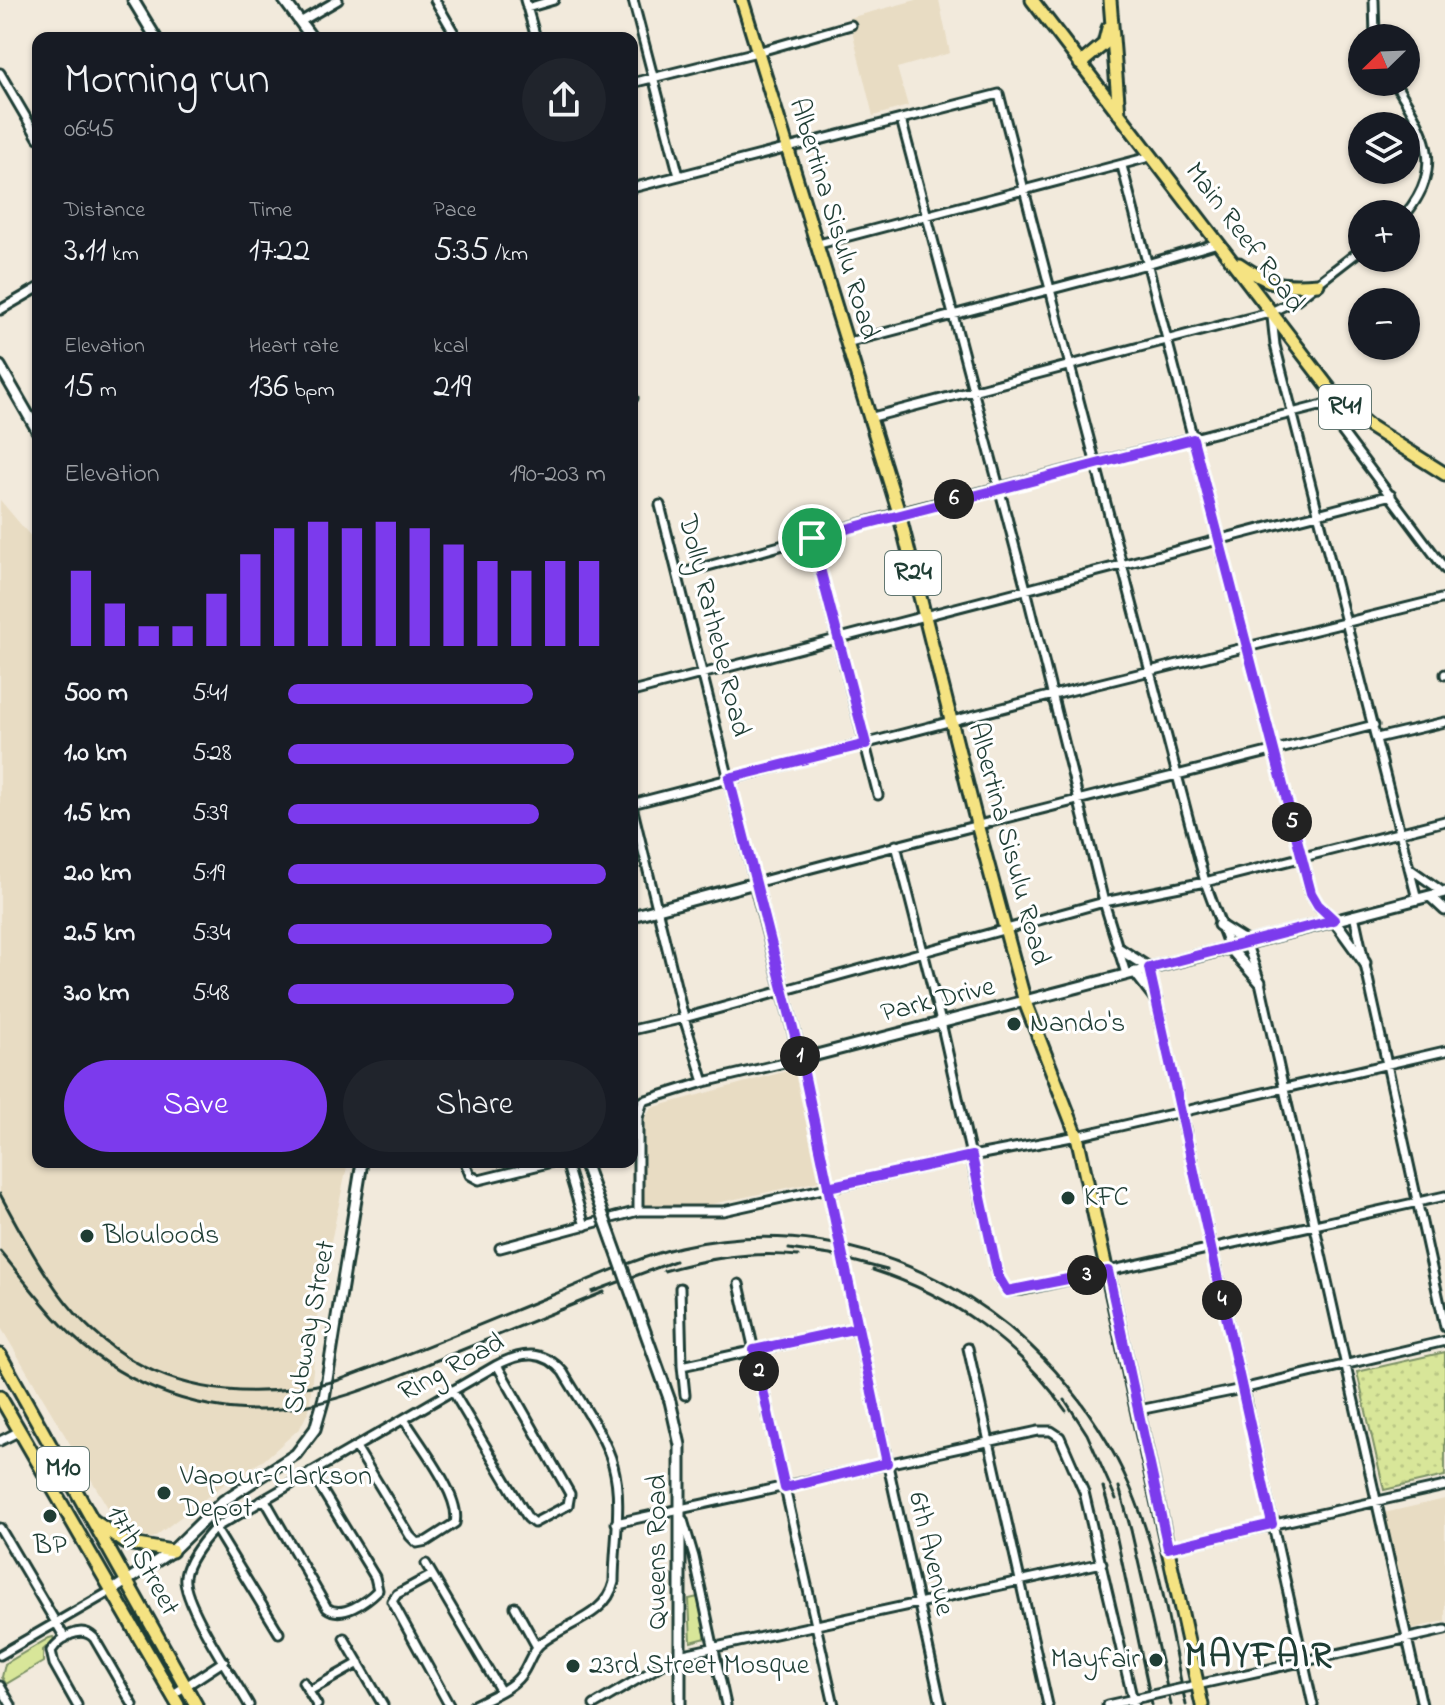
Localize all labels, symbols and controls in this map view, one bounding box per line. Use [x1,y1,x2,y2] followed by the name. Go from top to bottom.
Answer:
[1348,24,1420,96] north arrow
[1348,24,1420,360] map controls
[64,49,270,113] text: Morning run
[522,58,606,142] button: share
[777,93,889,345] street label: Albertina Sisulu Road
[64,111,114,149] text: 06:45
[1348,112,1420,184] button: layers
[1174,154,1315,322] street label: Main Reef Road
[64,195,145,227] text: Distance
[249,195,292,227] text: Time
[433,195,476,227] text: Pace
[1348,200,1420,272] button: +
[64,227,107,277] text: 3.11
[249,227,310,277] text: 17:22
[433,227,489,277] text: 5:35
[107,239,139,271] text: km
[489,239,528,271] text: /km
[1348,288,1420,360] button: −
[64,331,145,363] text: Elevation
[249,331,339,363] text: Heart rate
[433,331,468,363] text: kcal
[64,363,94,413] text: 15
[249,363,288,413] text: 136
[433,363,471,413] text: 219
[94,375,117,407] text: m
[288,375,335,407] text: bpm
[1319,385,1371,429] road number: R41
[64,456,160,494] text: Elevation
[510,456,606,494] text: 190–203 m
[934,479,974,519] pin: 6
[949,483,959,515] text: 6
[778,504,846,572] pin
[665,510,760,742] street label: Dolly Rathebe Road
[790,516,834,560] icon: arrive
[885,551,941,595] road number: R24
[64,675,128,713] text: 500 m
[192,675,228,713] text: 5:41
[956,718,1060,970] street label: Albertina Sisulu Road
[64,735,127,773] text: 1.0 km
[192,735,232,773] text: 5:28
[64,795,131,833] text: 1.5 km
[192,795,228,833] text: 5:39
[1272,802,1312,842] pin: 5
[1286,806,1298,838] text: 5
[64,855,132,893] text: 2.0 km
[192,855,225,893] text: 5:19
[64,915,135,953] text: 2.5 km
[192,915,231,953] text: 5:34
[877,967,1000,1035] street label: Park Drive
[64,975,129,1013] text: 3.0 km
[192,975,230,1013] text: 5:48
[1030,1004,1125,1045] place label: Nando's
[1005,1015,1023,1033] marker: Nando's
[780,1036,820,1076] pin: 1
[797,1040,804,1072] text: 1
[64,1060,327,1152] button: Save
[343,1060,606,1152] button: Share
[1084,1178,1129,1219] place label: KFC
[1059,1189,1077,1207] marker: KFC
[102,1216,219,1257] place label: Blouloods
[78,1227,96,1245] marker: Blouloods
[274,1237,348,1417] street label: Subway Street
[1067,1255,1107,1295] pin: 3
[1082,1259,1092,1291] text: 3
[1202,1280,1242,1320] pin: 4
[1217,1284,1227,1316] text: 4
[392,1323,513,1413] street label: Ring Road
[739,1351,779,1391] pin: 2
[754,1355,764,1387] text: 2
[37,1447,89,1491] road number: M10
[179,1457,372,1530] place label: Vapour-Clarkson Depot
[638,1474,679,1629] street label: Queens Road
[155,1484,173,1502] marker: Vapour-Clarkson Depot
[896,1488,964,1620] street label: 6th Avenue
[95,1498,189,1624] street label: 17th Street
[41,1507,59,1525] marker: BP
[32,1526,67,1567] place label: BP
[1185,1631,1333,1684] district label: MAYFAIR
[1050,1640,1140,1681] place label: Mayfair
[589,1646,810,1687] place label: 23rd Street Mosque
[1147,1651,1165,1669] marker: Mayfair
[564,1657,582,1675] marker: 23rd Street Mosque

